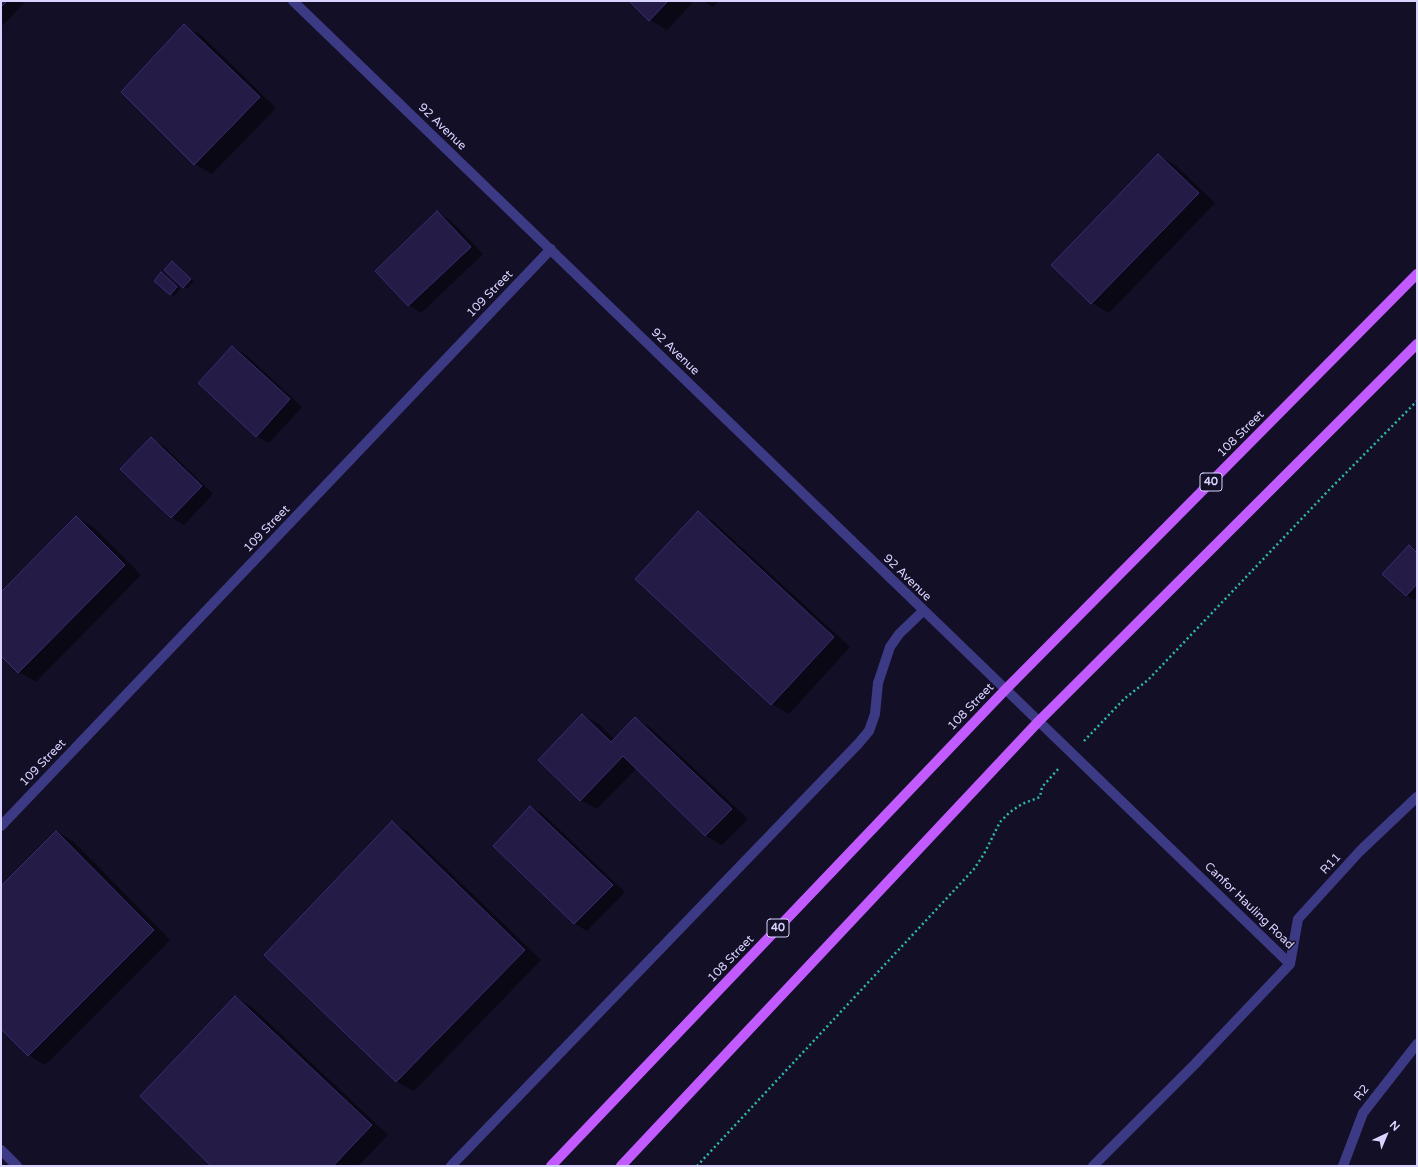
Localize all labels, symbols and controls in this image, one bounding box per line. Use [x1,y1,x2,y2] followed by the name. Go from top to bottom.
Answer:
[415,101,469,153] street label: 92 Avenue
[464,267,516,321] street label: 109 Street
[648,326,702,378] street label: 92 Avenue
[1215,408,1267,460] street label: 108 Street
[1200,473,1222,491] road number: 40
[241,502,293,556] street label: 109 Street
[880,552,934,604] street label: 92 Avenue
[945,680,997,734] street label: 108 Street
[17,736,69,790] street label: 109 Street
[1318,850,1344,878] street label: R11
[1201,860,1297,952] street label: Canfor Hauling Road
[767,919,789,937] road number: 40
[705,932,757,986] street label: 108 Street
[1351,1082,1373,1104] street label: R2
[1366,1115,1406,1155] north arrow
[1387,1118,1402,1134] text: N

